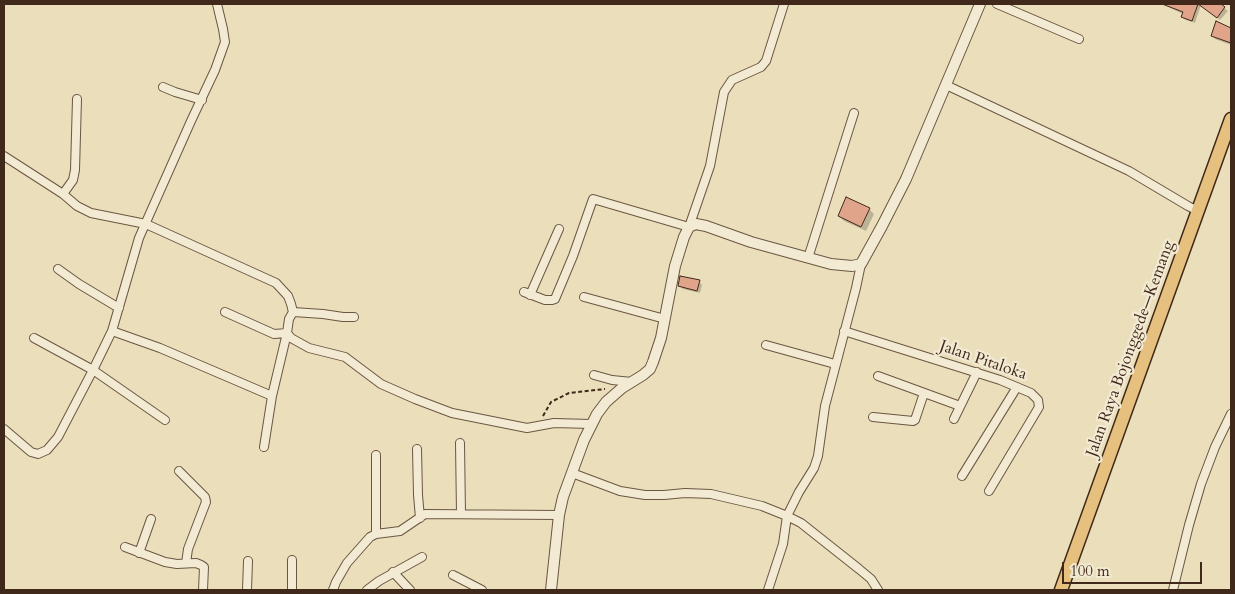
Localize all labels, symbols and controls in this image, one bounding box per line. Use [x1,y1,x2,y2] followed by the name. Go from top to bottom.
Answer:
[1083,238,1179,460] street label: Jalan Raya Bojonggede—Kemang
[937,337,1029,385] street label: Jalan Pitaloka
[1065,552,1205,584] scale bar
[1070,561,1110,581] text: 100 m

